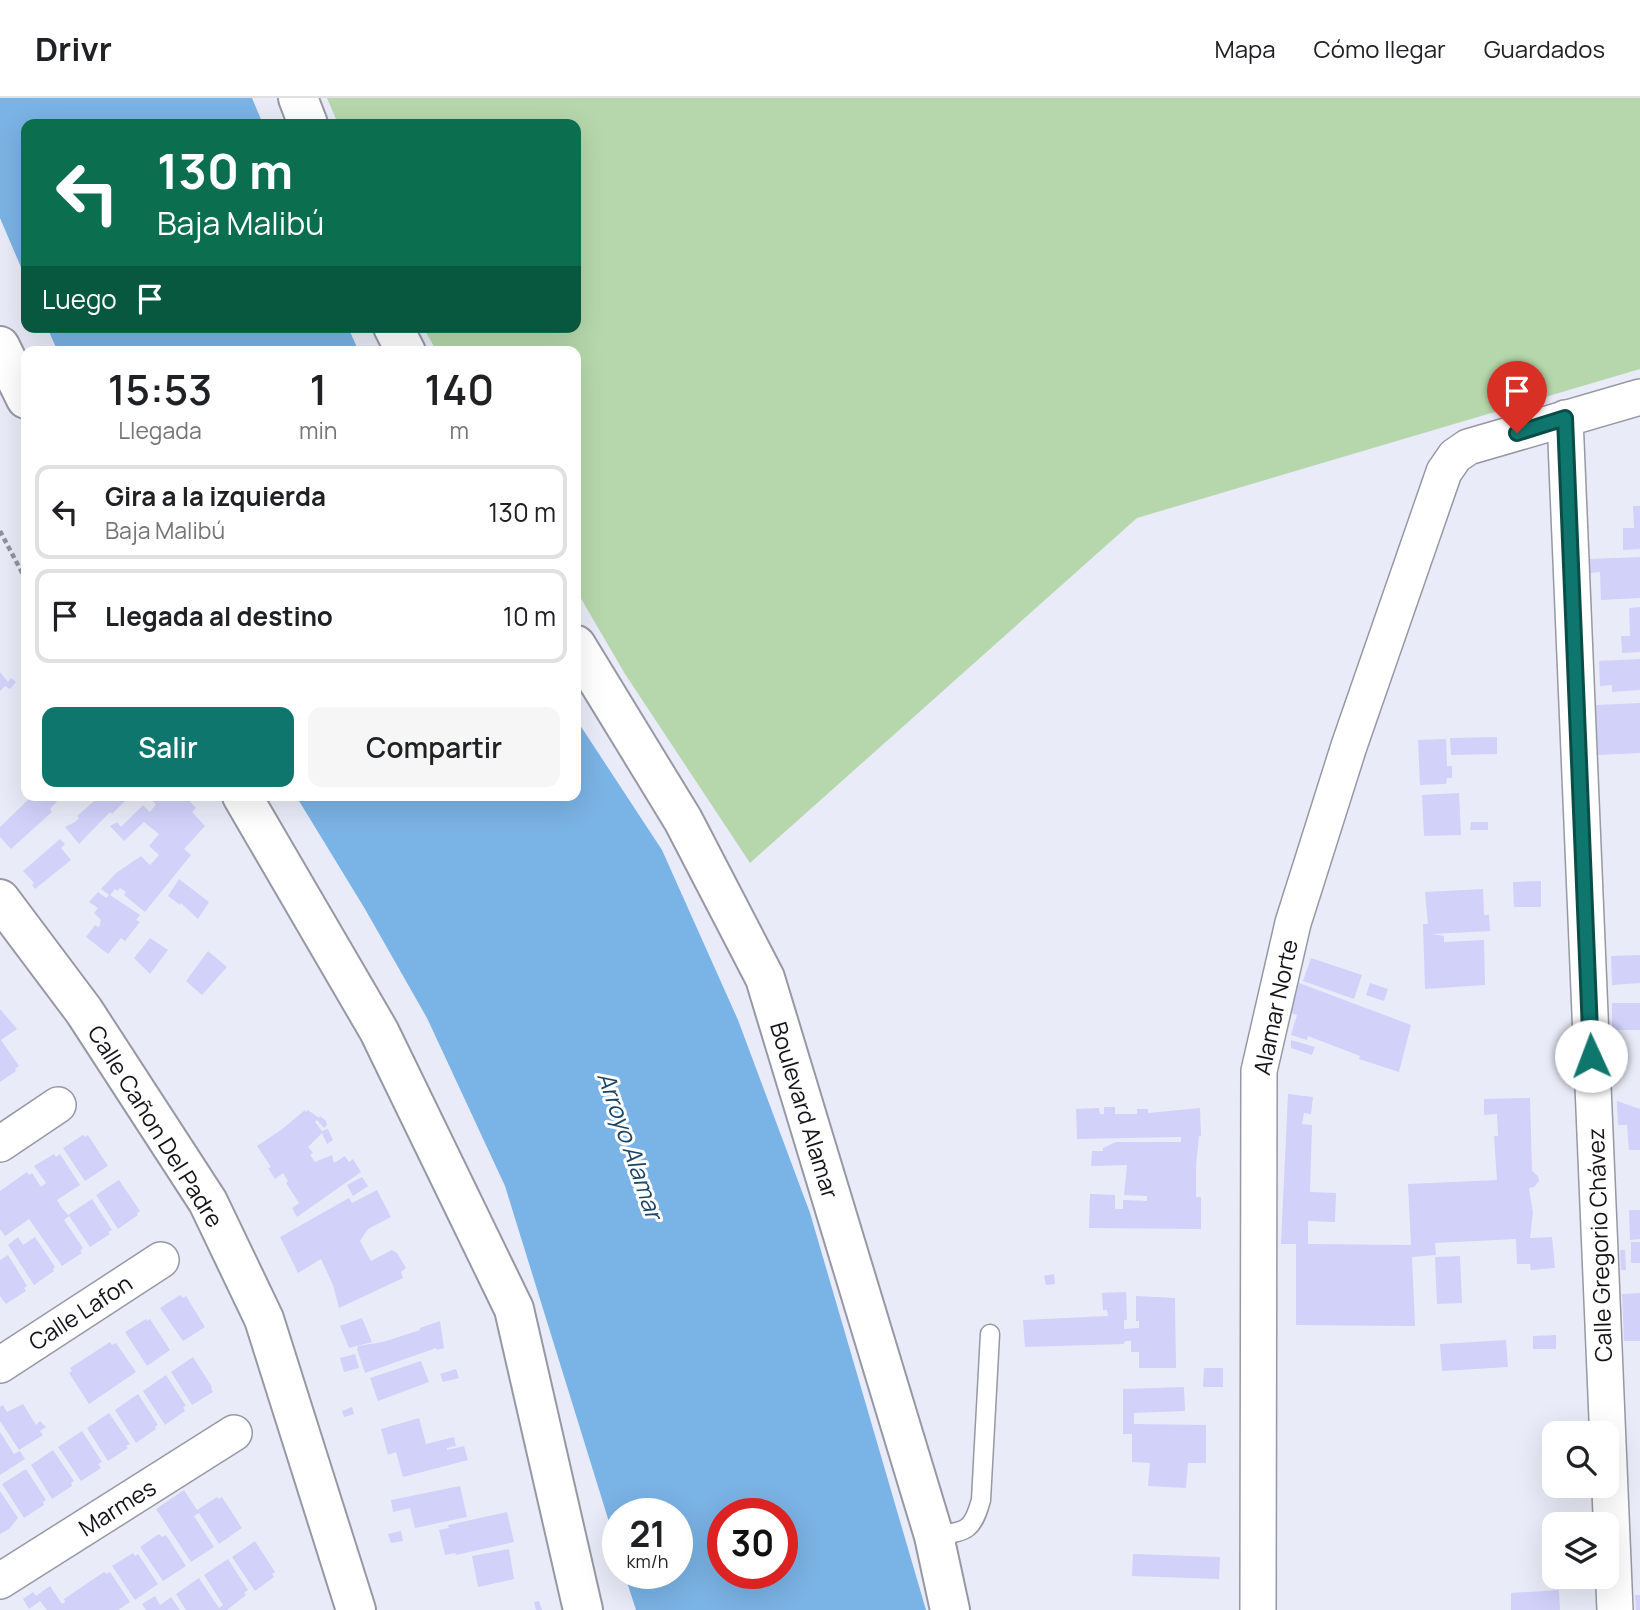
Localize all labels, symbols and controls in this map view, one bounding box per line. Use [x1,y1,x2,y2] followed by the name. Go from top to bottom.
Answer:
[35,26,112,71] text: Drivr
[1215,32,1276,65] text: Mapa
[1314,32,1446,65] text: Cómo llegar
[1484,32,1605,65] text: Guardados
[157,137,293,204] text: 130 m
[42,147,133,238] icon: left
[157,201,324,245] text: Baja Malibú
[131,280,169,318] icon: arrive
[42,281,117,317] text: Luego
[108,360,212,418] text: 15:53
[309,360,327,418] text: 1
[424,360,494,418] text: 140
[1487,361,1547,433] pin
[1498,372,1536,410] icon: arrive
[118,414,202,446] text: Llegada
[299,414,338,446] text: min
[449,414,469,446] text: m
[105,478,326,514] text: Gira a la izquierda
[46,493,84,531] icon: left
[488,494,556,530] text: 130 m
[105,514,225,546] text: Baja Malibú
[46,597,84,635] icon: arrive
[105,598,333,634] text: Llegada al destino
[503,598,556,634] text: 10 m
[42,707,294,787] button: Salir
[308,707,560,787] button: Compartir
[1245,936,1305,1078] street label: Alamar Norte
[763,1018,847,1202] street label: Boulevard Alamar
[81,1019,231,1233] street label: Calle Cañon Del Padre
[1554,1019,1628,1093] position arrow
[590,1067,673,1226] water label: Arroyo Alamar
[1579,1127,1619,1363] street label: Calle Gregorio Chávez
[22,1267,138,1357] street label: Calle Lafon
[1542,1421,1619,1589] map controls
[1542,1421,1619,1498] button: search
[72,1471,162,1543] street label: Marmes
[707,1498,798,1589] speed limit sign: 30
[629,1510,666,1558] text: 21
[1542,1512,1619,1589] button: layers
[627,1549,668,1573] text: km/h

